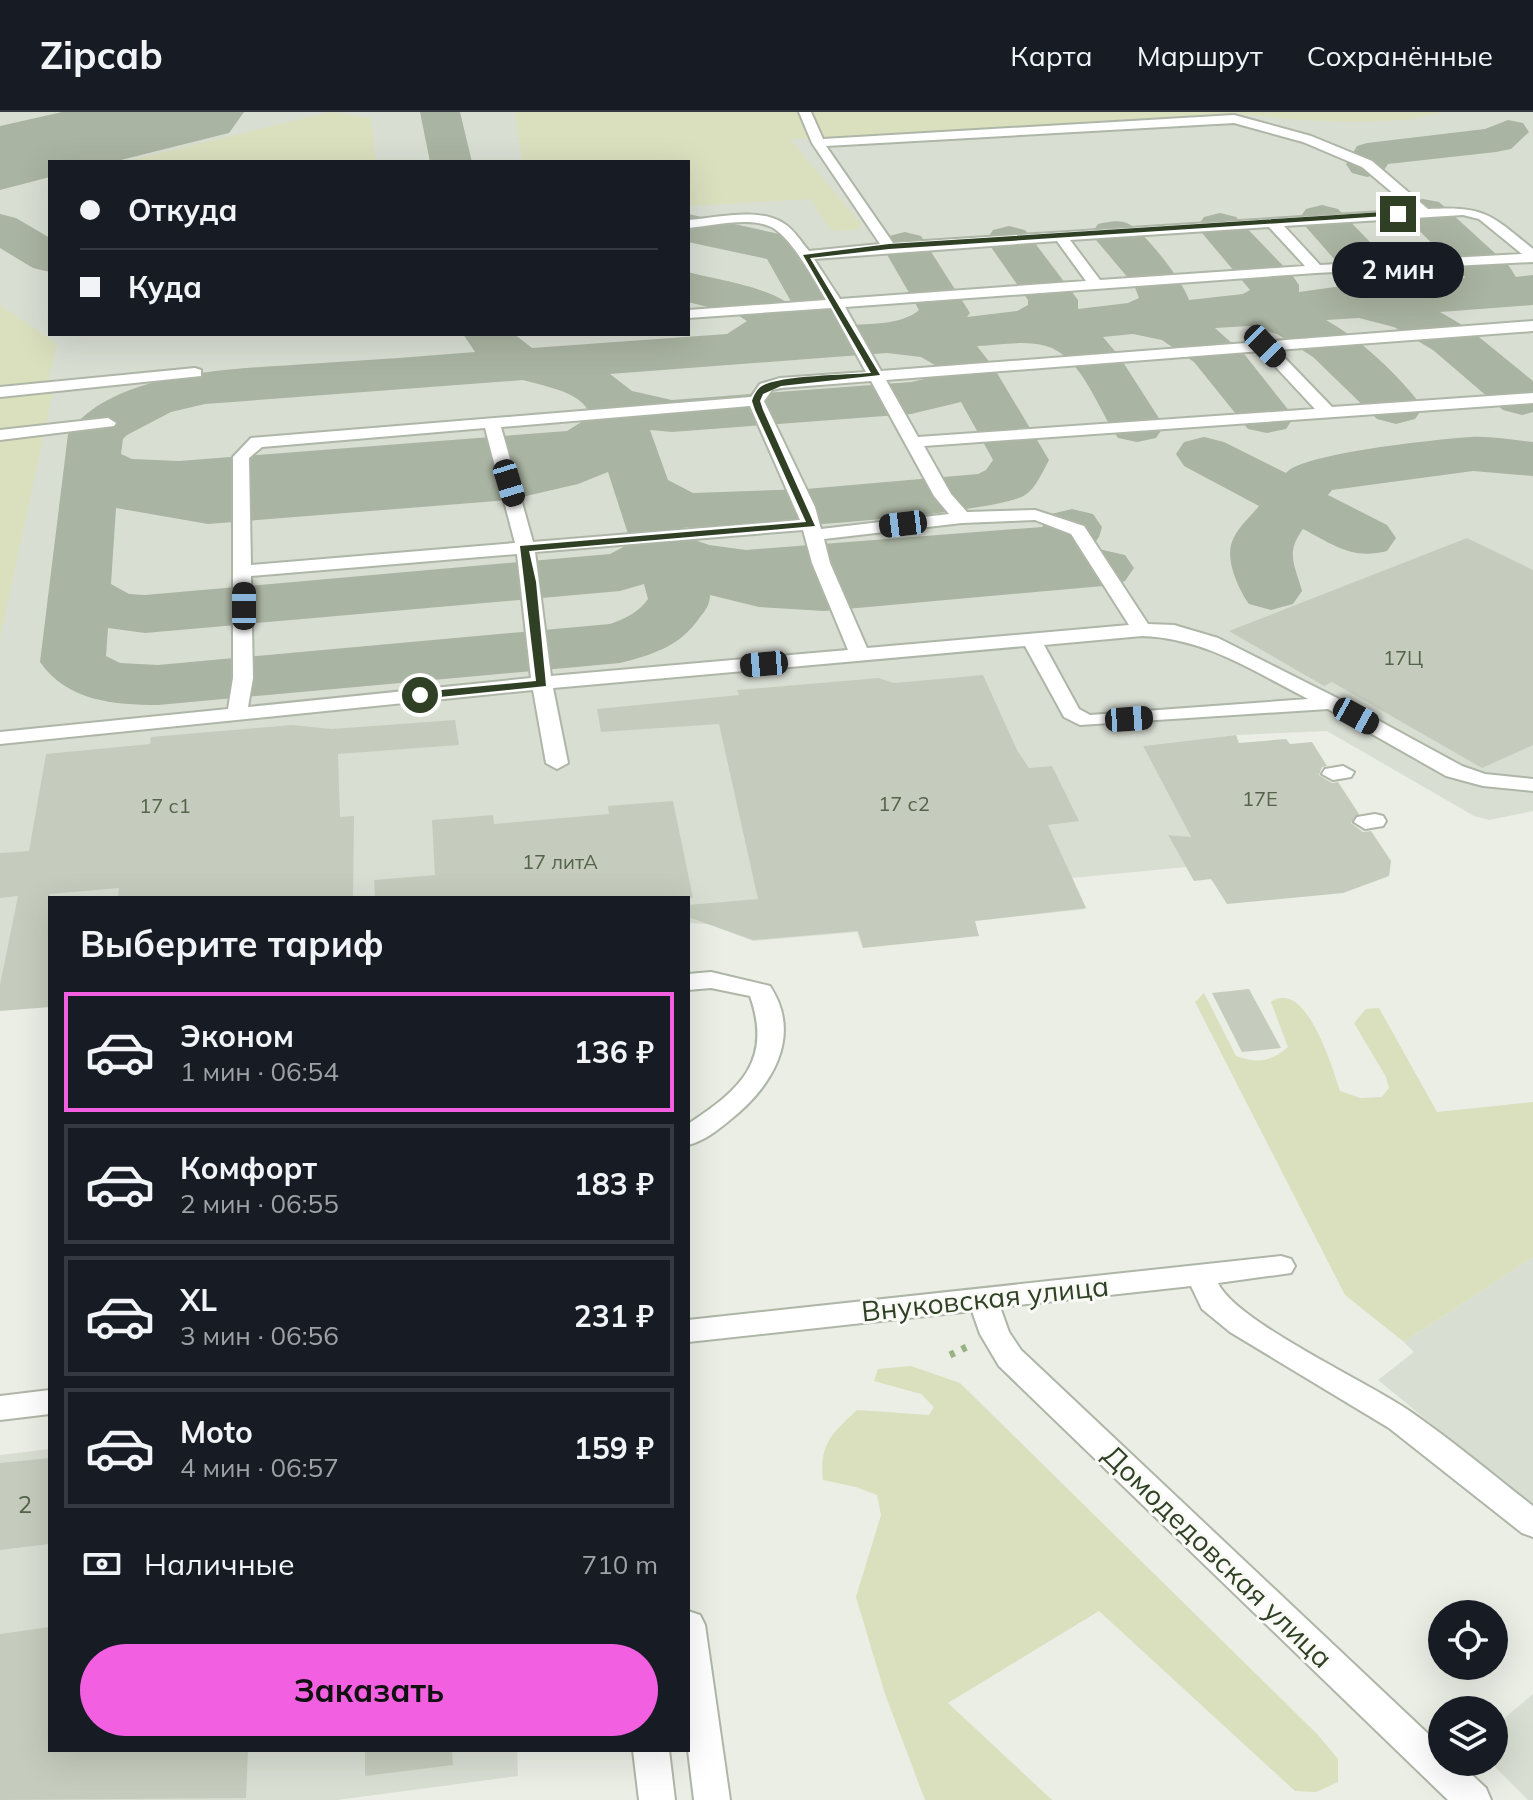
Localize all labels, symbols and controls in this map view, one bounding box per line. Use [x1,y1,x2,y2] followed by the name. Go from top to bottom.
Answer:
[40,31,163,79] text: Zipcab
[1010,38,1093,73] text: Карта
[1137,38,1263,73] text: Маршрут
[1307,38,1493,73] text: Сохранённые
[128,191,238,229] text: Откуда
[1380,196,1416,232] route end
[1332,242,1464,298] callout: 2 мин
[1362,253,1434,286] text: 2 мин
[128,268,202,306] text: Куда
[1240,320,1290,372] car
[491,457,527,509] car
[878,509,928,539] car
[232,582,256,630] car
[1383,645,1423,670] house number: 17Ц
[739,650,789,678] car
[402,677,438,713] route start
[1329,694,1383,738] car
[1104,705,1154,733] car
[1242,786,1278,811] house number: 17Е
[878,791,930,816] house number: 17 с2
[139,793,191,818] house number: 17 с1
[522,849,598,874] house number: 17 литА
[80,921,384,966] text: Выберите тариф
[84,1016,156,1088] icon: car
[180,1017,294,1055] text: Эконом
[574,1033,654,1071] text: 136 ₽
[180,1055,339,1088] text: 1 мин · 06:54
[84,1148,156,1220] icon: car
[180,1149,317,1187] text: Комфорт
[574,1165,654,1203] text: 183 ₽
[180,1187,339,1220] text: 2 мин · 06:55
[860,1268,1110,1328] street label: Внуковская улица
[84,1280,156,1352] icon: car
[180,1281,217,1319] text: XL
[574,1297,654,1335] text: 231 ₽
[180,1319,339,1352] text: 3 мин · 06:56
[84,1412,156,1484] icon: car
[180,1413,253,1451] text: Moto
[574,1429,654,1467] text: 159 ₽
[1096,1437,1340,1675] street label: Домодедовская улица
[180,1451,339,1484] text: 4 мин · 06:57
[18,1489,32,1519] house number: 2
[80,1542,124,1586] icon: cash
[144,1545,295,1583] text: Наличные
[582,1548,658,1581] text: 710 m
[1428,1600,1508,1776] map controls
[1428,1600,1508,1680] button: locate
[80,1644,658,1736] button: Заказать
[1428,1696,1508,1776] button: layers

